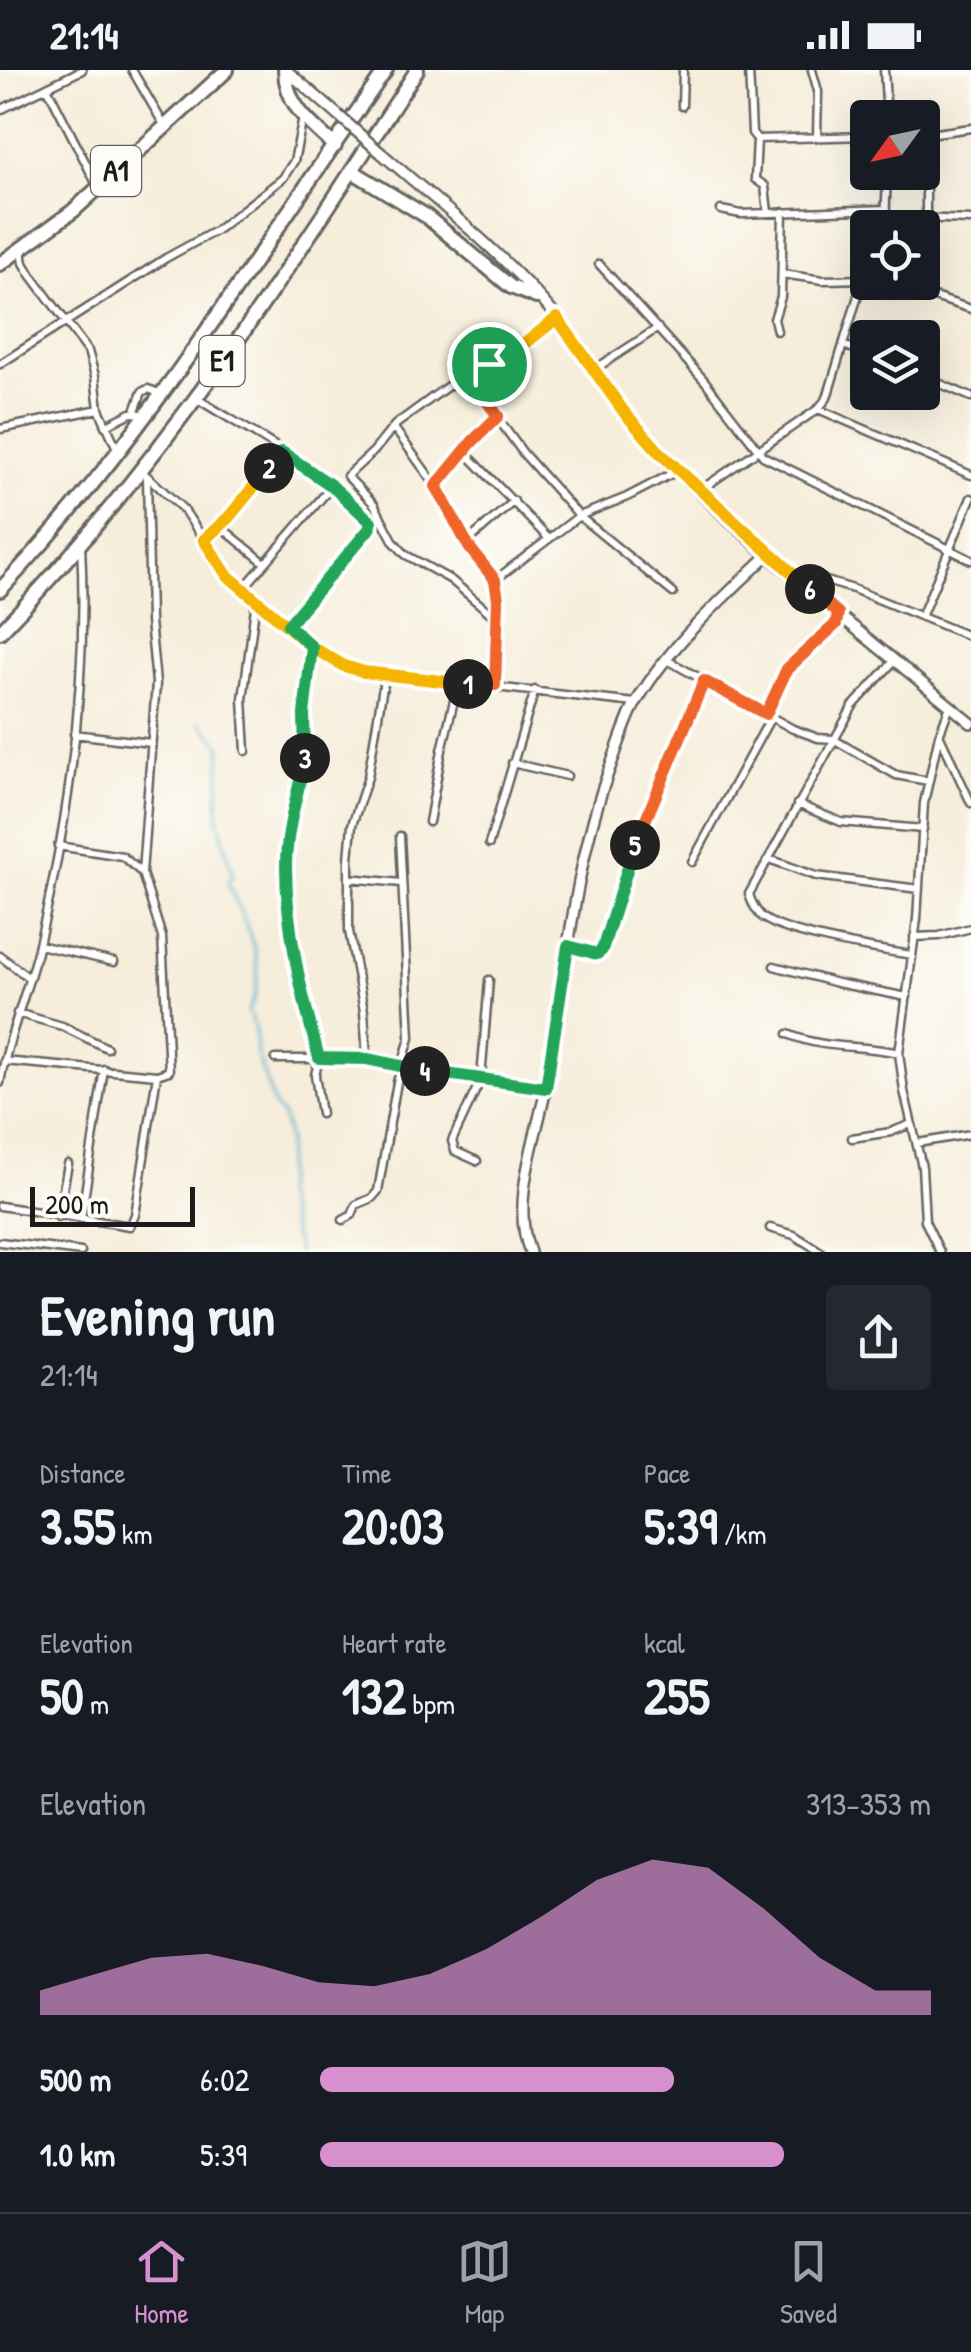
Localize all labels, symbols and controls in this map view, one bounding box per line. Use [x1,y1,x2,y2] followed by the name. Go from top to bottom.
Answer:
[50,9,118,61] text: 21:14
[850,100,940,190] north arrow
[850,100,940,410] map controls
[91,146,141,196] road number: A1
[850,210,940,300] button: locate
[850,320,940,410] button: layers
[447,322,532,407] pin
[200,336,244,386] road number: E1
[462,337,517,392] icon: arrive
[244,443,294,493] pin: 2
[262,449,276,487] text: 2
[785,564,835,614] pin: 6
[804,570,816,608] text: 6
[443,659,493,709] pin: 1
[463,665,473,703] text: 1
[280,733,330,783] pin: 3
[299,739,311,777] text: 3
[610,820,660,870] pin: 5
[629,826,641,864] text: 5
[400,1046,450,1096] pin: 4
[420,1052,430,1090] text: 4
[30,1182,195,1226] scale bar
[45,1185,109,1223] text: 200 m
[40,1278,275,1352] text: Evening run
[826,1285,931,1390] button: share
[40,1353,98,1396] text: 21:14
[40,1454,126,1492] text: Distance
[342,1454,392,1492] text: Time
[644,1454,690,1492] text: Pace
[40,1492,115,1560] text: 3.55
[342,1492,444,1560] text: 20:03
[644,1492,718,1560] text: 5:39
[115,1515,153,1553] text: km
[718,1515,766,1553] text: /km
[40,1624,133,1662] text: Elevation
[342,1624,447,1662] text: Heart rate
[644,1624,685,1662] text: kcal
[40,1662,84,1730] text: 50
[342,1662,406,1730] text: 132
[644,1662,710,1730] text: 255
[84,1685,109,1723] text: m
[406,1685,455,1723] text: bpm
[40,1782,146,1825] text: Elevation
[806,1782,931,1825] text: 313–353 m
[40,2058,111,2101] text: 500 m
[200,2058,250,2101] text: 6:02
[40,2133,115,2176] text: 1.0 km
[200,2133,247,2176] text: 5:39
[134,2234,189,2332] tab: Home
[457,2234,512,2332] tab: Map
[780,2234,837,2332] tab: Saved

